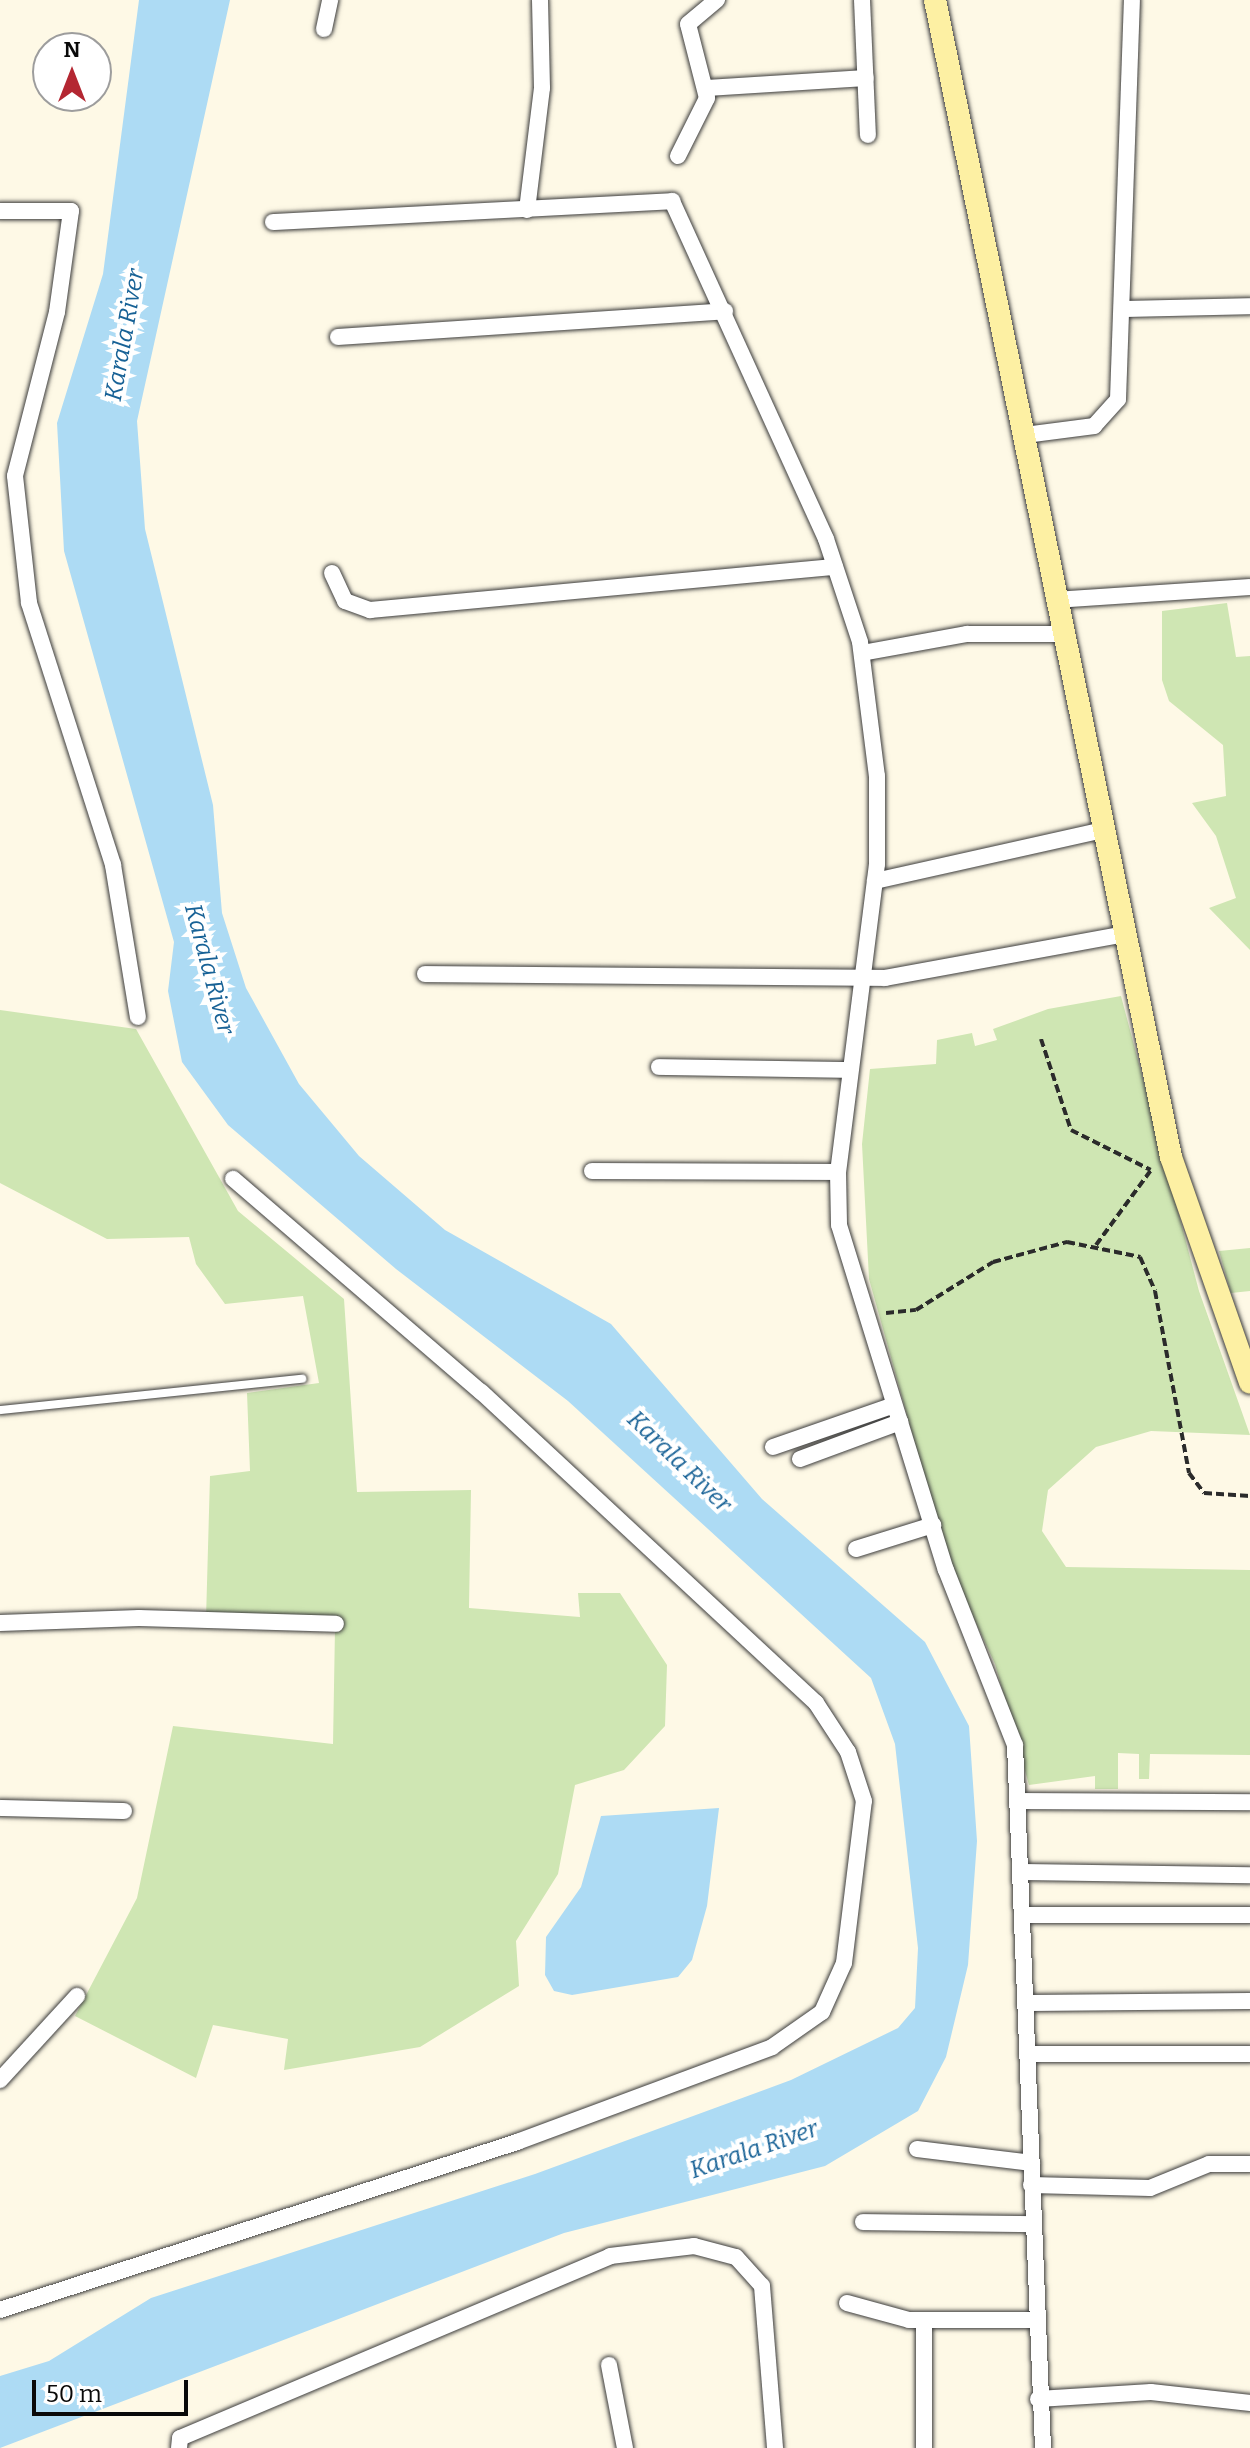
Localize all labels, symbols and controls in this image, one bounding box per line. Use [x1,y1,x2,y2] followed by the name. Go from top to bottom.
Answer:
[32,32,112,112] north arrow
[64,36,80,63] text: N
[99,267,151,403] water label: Karala River
[178,901,240,1037] water label: Karala River
[621,1405,737,1519] water label: Karala River
[686,2115,822,2185] water label: Karala River
[36,2364,192,2414] scale bar
[46,2380,102,2408] text: 50 m

